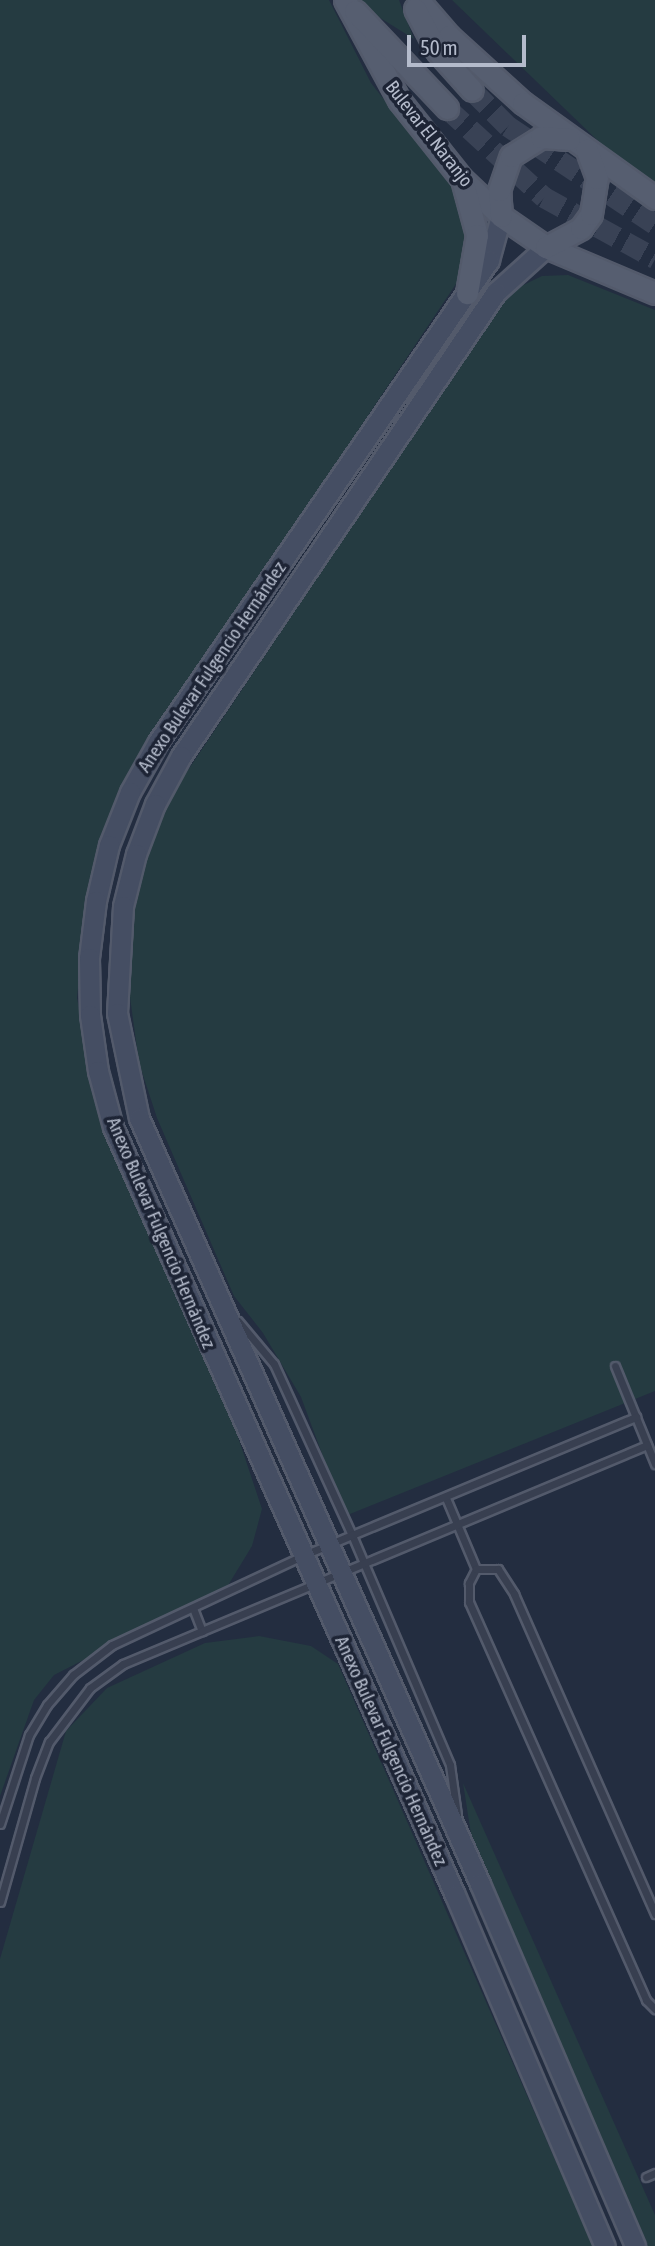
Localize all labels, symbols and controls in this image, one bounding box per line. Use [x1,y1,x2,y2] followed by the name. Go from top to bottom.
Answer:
[410,21,529,65] scale bar
[420,35,458,59] text: 50 m
[380,76,478,192] street label: Bulevar El Naranjo
[133,557,291,777] street label: Anexo Bulevar Fulgencio Hernández
[102,1114,220,1352] street label: Anexo Bulevar Fulgencio Hernández
[330,1633,452,1869] street label: Anexo Bulevar Fulgencio Hernández

